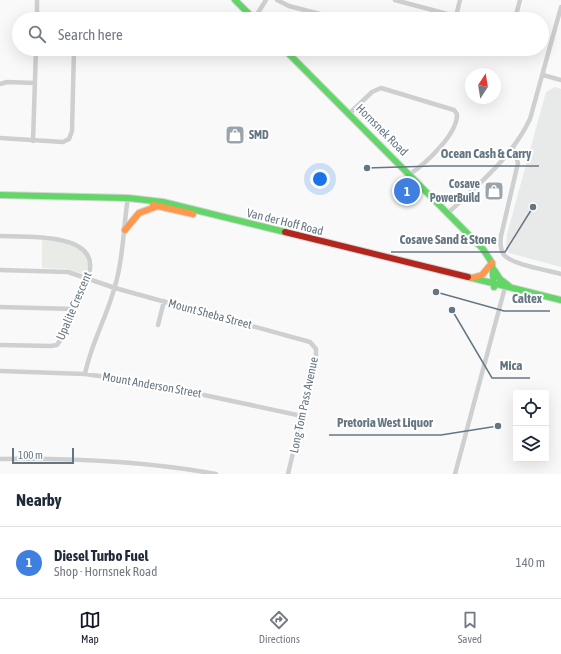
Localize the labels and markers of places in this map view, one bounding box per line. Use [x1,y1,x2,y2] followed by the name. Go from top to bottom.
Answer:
[224,124,246,146] shop icon: SMD
[249,128,269,142] place label: SMD
[432,141,539,166] callout: Ocean Cash & Carry
[394,176,420,206] pin: 1
[430,177,481,205] place label: Cosave PowerBuild
[483,180,505,202] shop icon: Cosave PowerBuild
[391,227,505,252] callout: Cosave Sand & Stone
[504,286,550,311] callout: Caltex
[492,353,530,378] callout: Mica
[329,410,441,435] callout: Pretoria West Liquor

